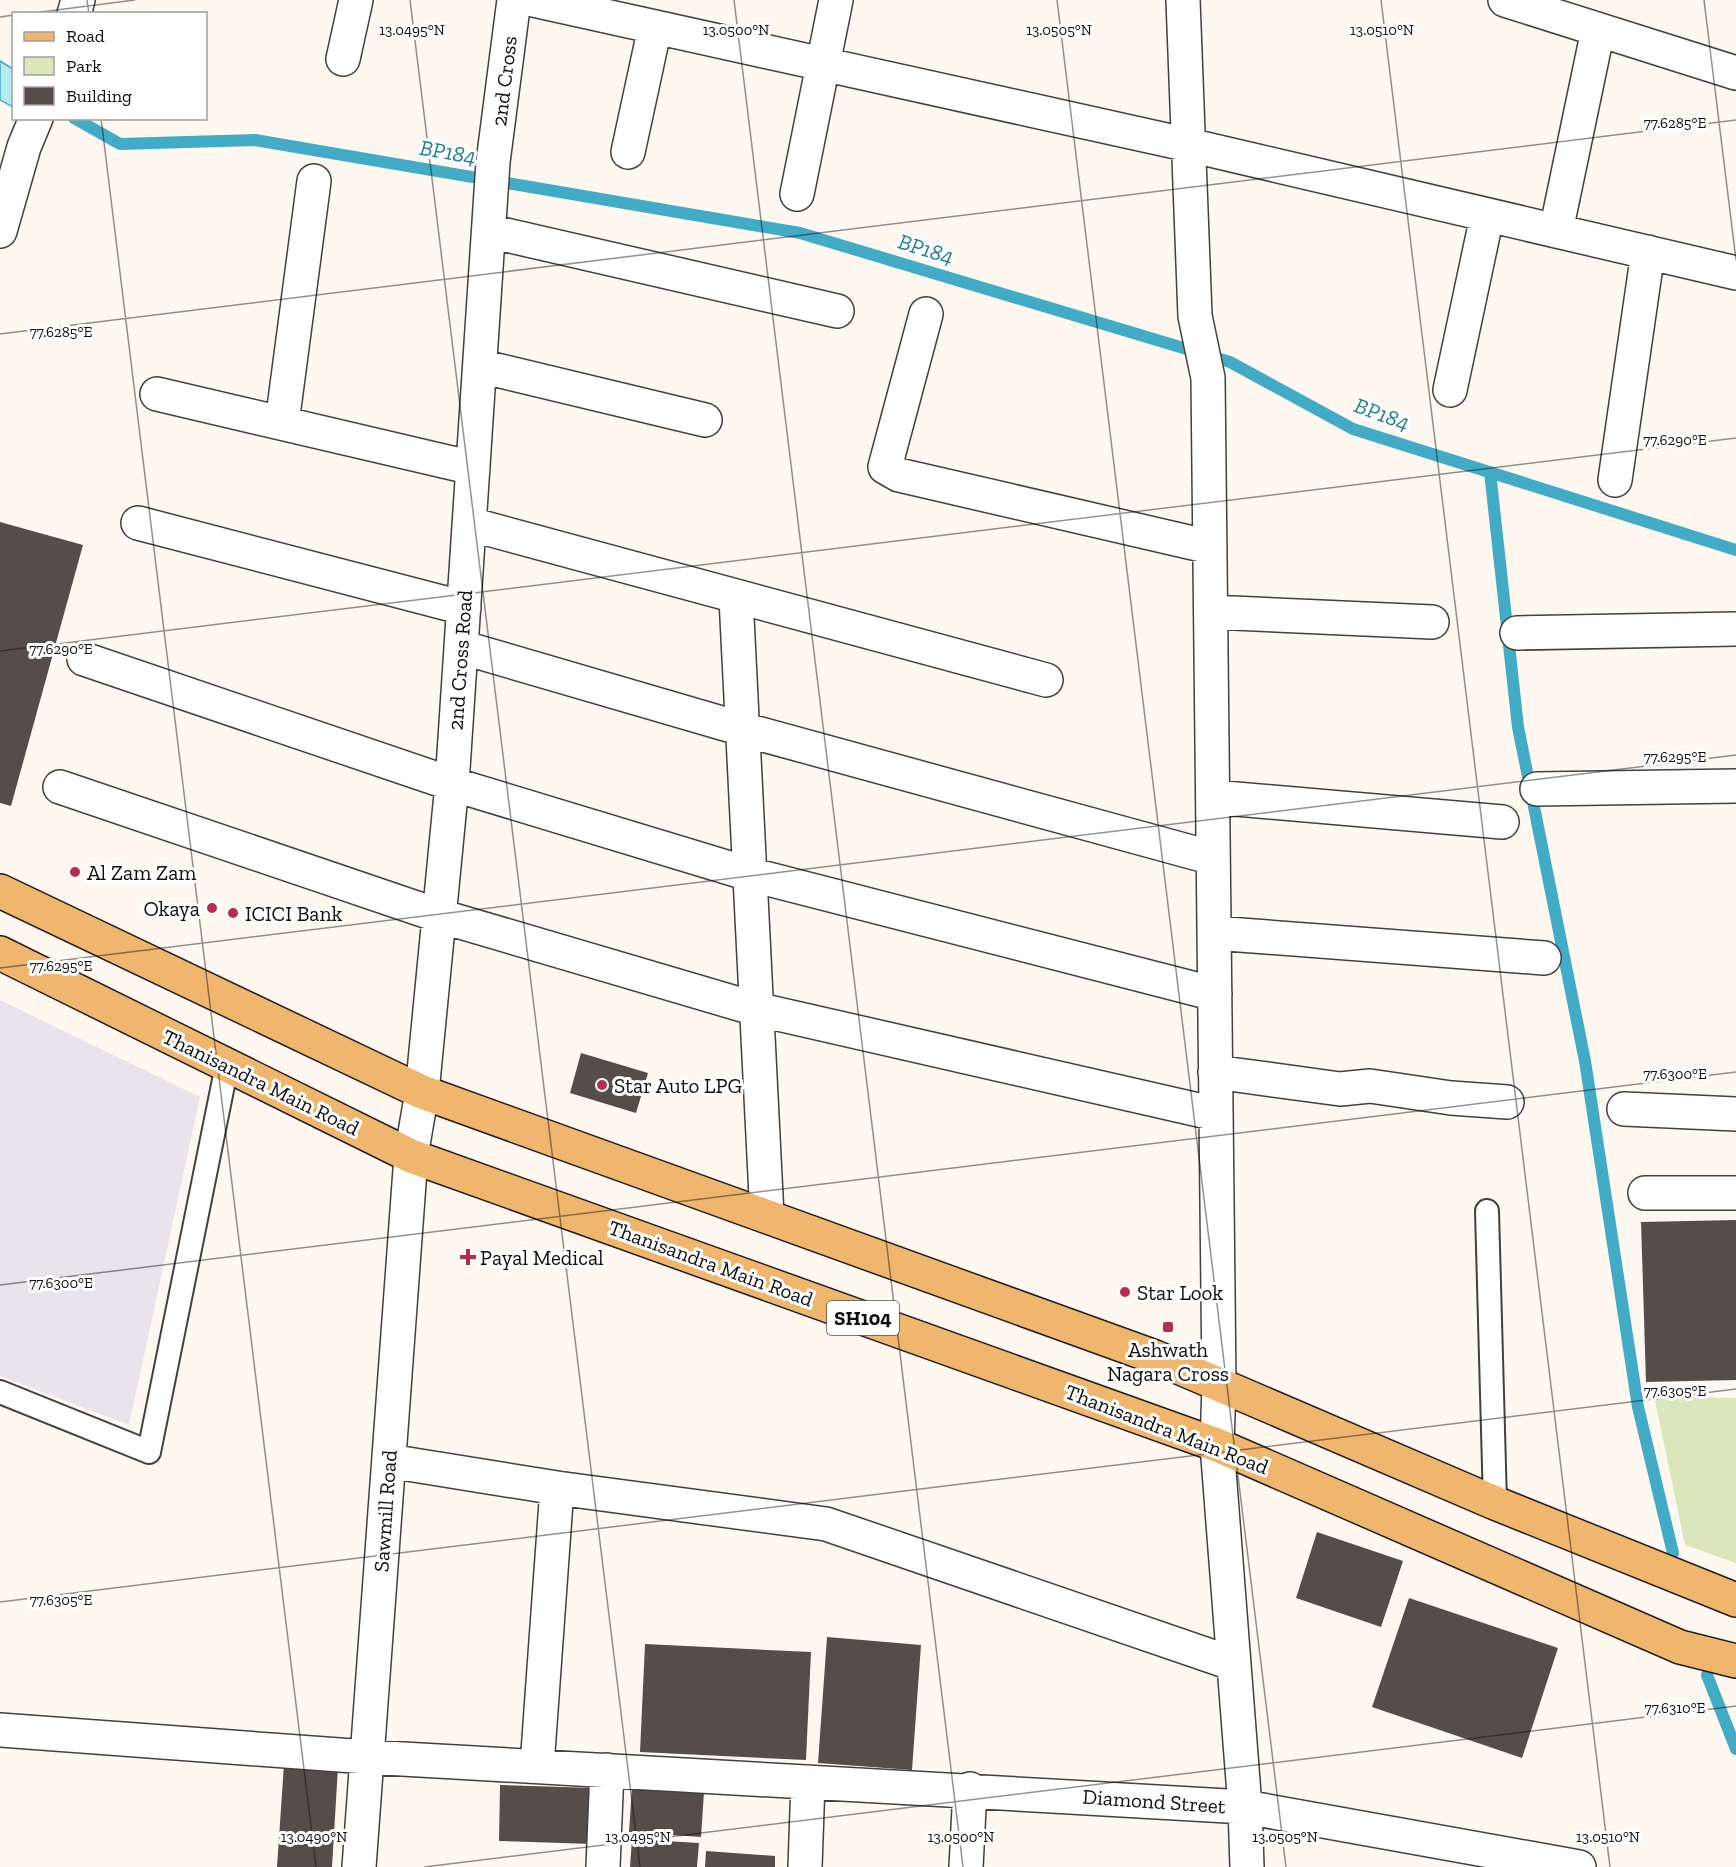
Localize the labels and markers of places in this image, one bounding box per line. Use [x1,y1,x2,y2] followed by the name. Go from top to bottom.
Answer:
[87,860,197,885] place label: Al Zam Zam
[68,865,82,879] marker: Al Zam Zam
[143,896,200,921] place label: Okaya
[205,901,219,915] marker: Okaya
[245,901,343,926] place label: ICICI Bank
[226,906,240,920] marker: ICICI Bank
[614,1073,742,1098] place label: Star Auto LPG
[595,1078,609,1092] marker: Star Auto LPG
[480,1245,604,1270] place label: Payal Medical
[461,1250,475,1264] marker: Payal Medical
[1137,1280,1223,1305] place label: Star Look
[1118,1285,1132,1299] marker: Star Look
[1161,1320,1175,1334] marker: Ashwath Nagara Cross
[1107,1337,1229,1386] place label: Ashwath Nagara Cross

